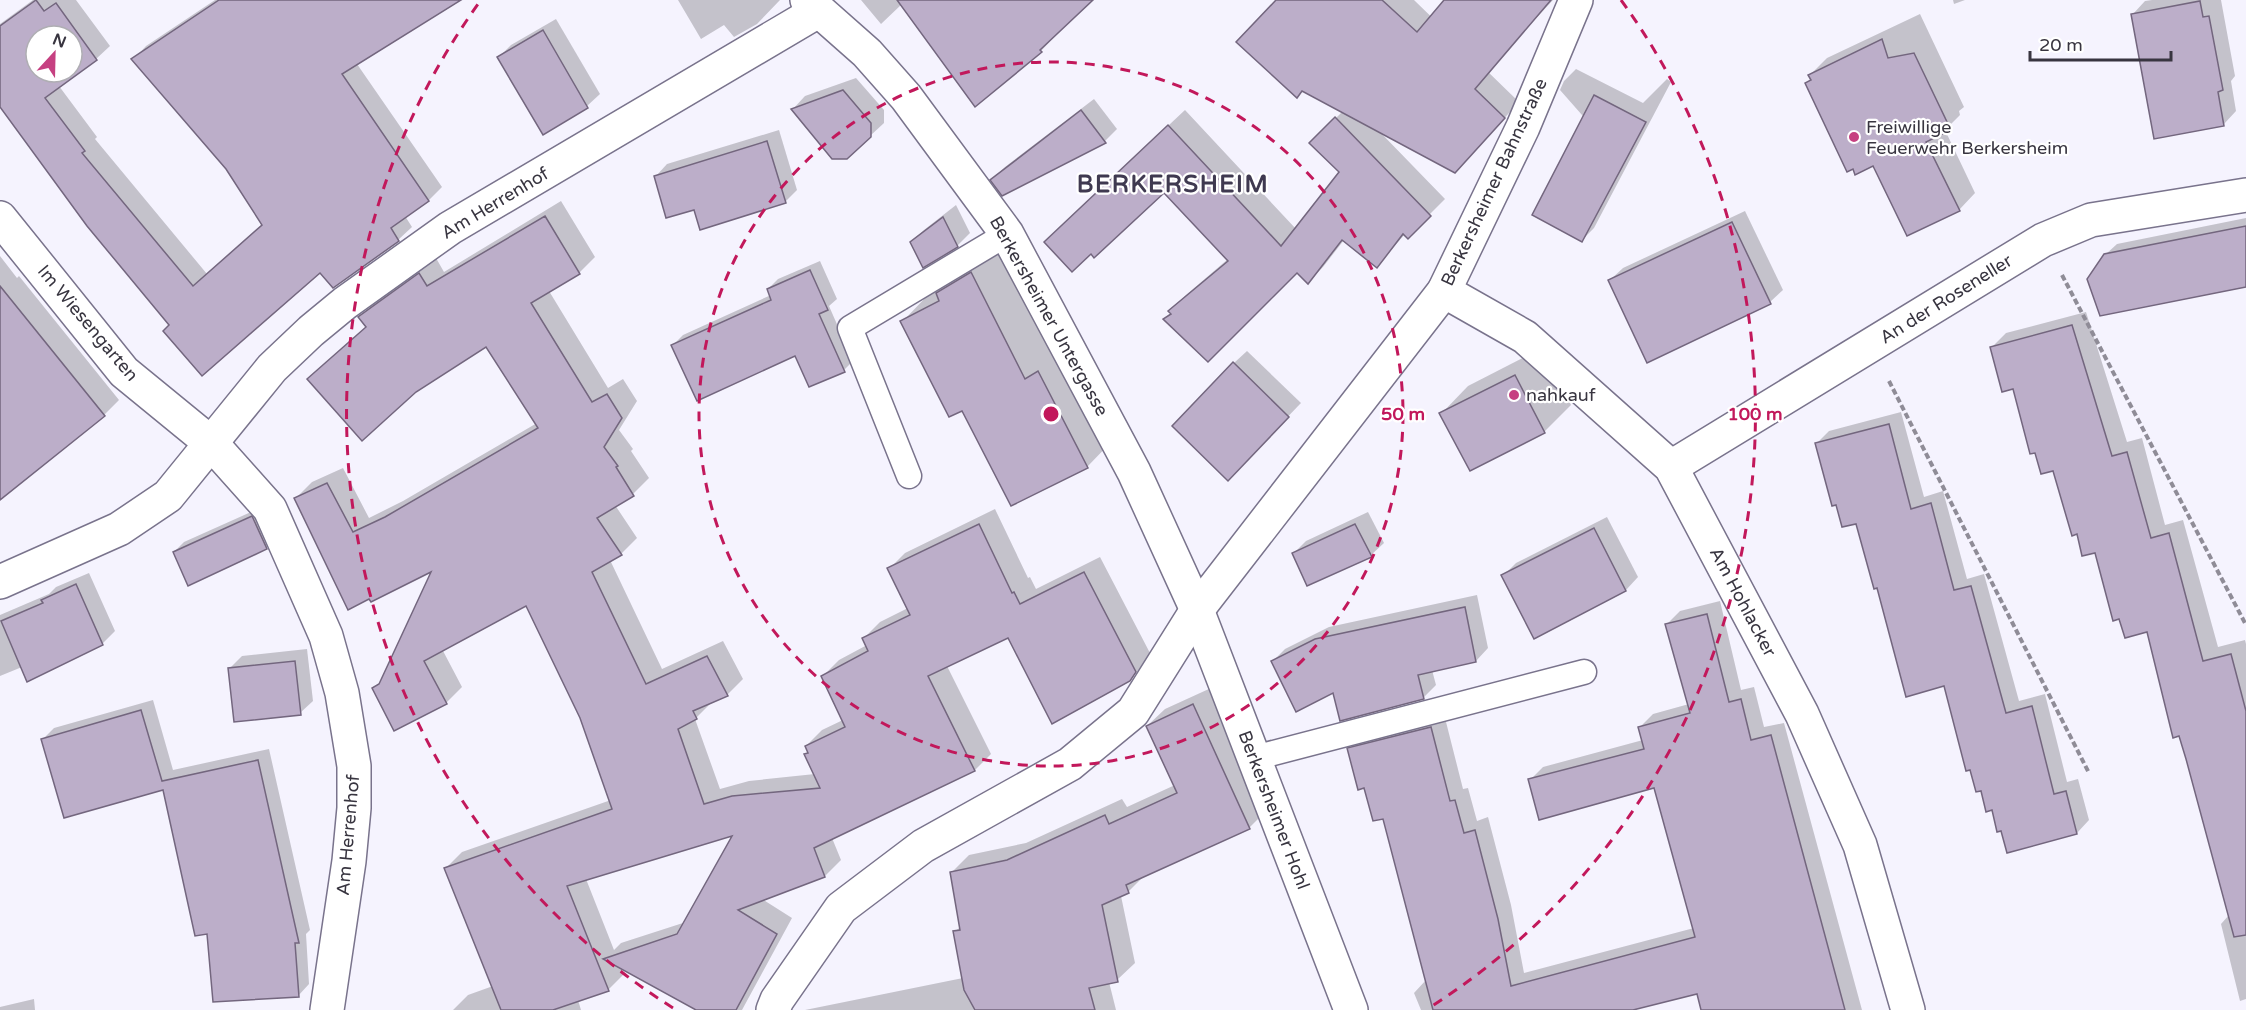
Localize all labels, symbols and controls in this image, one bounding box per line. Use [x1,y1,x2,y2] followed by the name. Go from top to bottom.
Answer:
[24,24,84,84] north arrow
[2030,24,2171,62] scale bar
[50,29,69,53] text: N
[2039,34,2083,56] text: 20 m
[1436,75,1552,289] street label: Berkersheimer Bahnstraße
[1866,116,2068,159] place label: Freiwillige Feuerwehr Berkersheim
[1847,130,1861,144] marker: Freiwillige Feuerwehr Berkersheim
[437,162,553,244] street label: Am Herrenhof
[1077,170,1269,199] district label: BERKERSHEIM
[985,212,1113,420] street label: Berkersheimer Untergasse
[1876,249,2016,349] street label: An der Roseneller
[33,260,143,386] street label: Im Wiesengarten
[1526,384,1596,406] place label: nahkauf
[1507,388,1521,402] marker: nahkauf
[1381,403,1425,425] text: 50 m
[1727,403,1783,425] text: 100 m
[1041,404,1061,424] centre of rings
[1705,544,1781,661] street label: Am Hohlacker
[1234,727,1314,893] street label: Berkersheimer Hohl
[332,773,364,896] street label: Am Herrenhof

